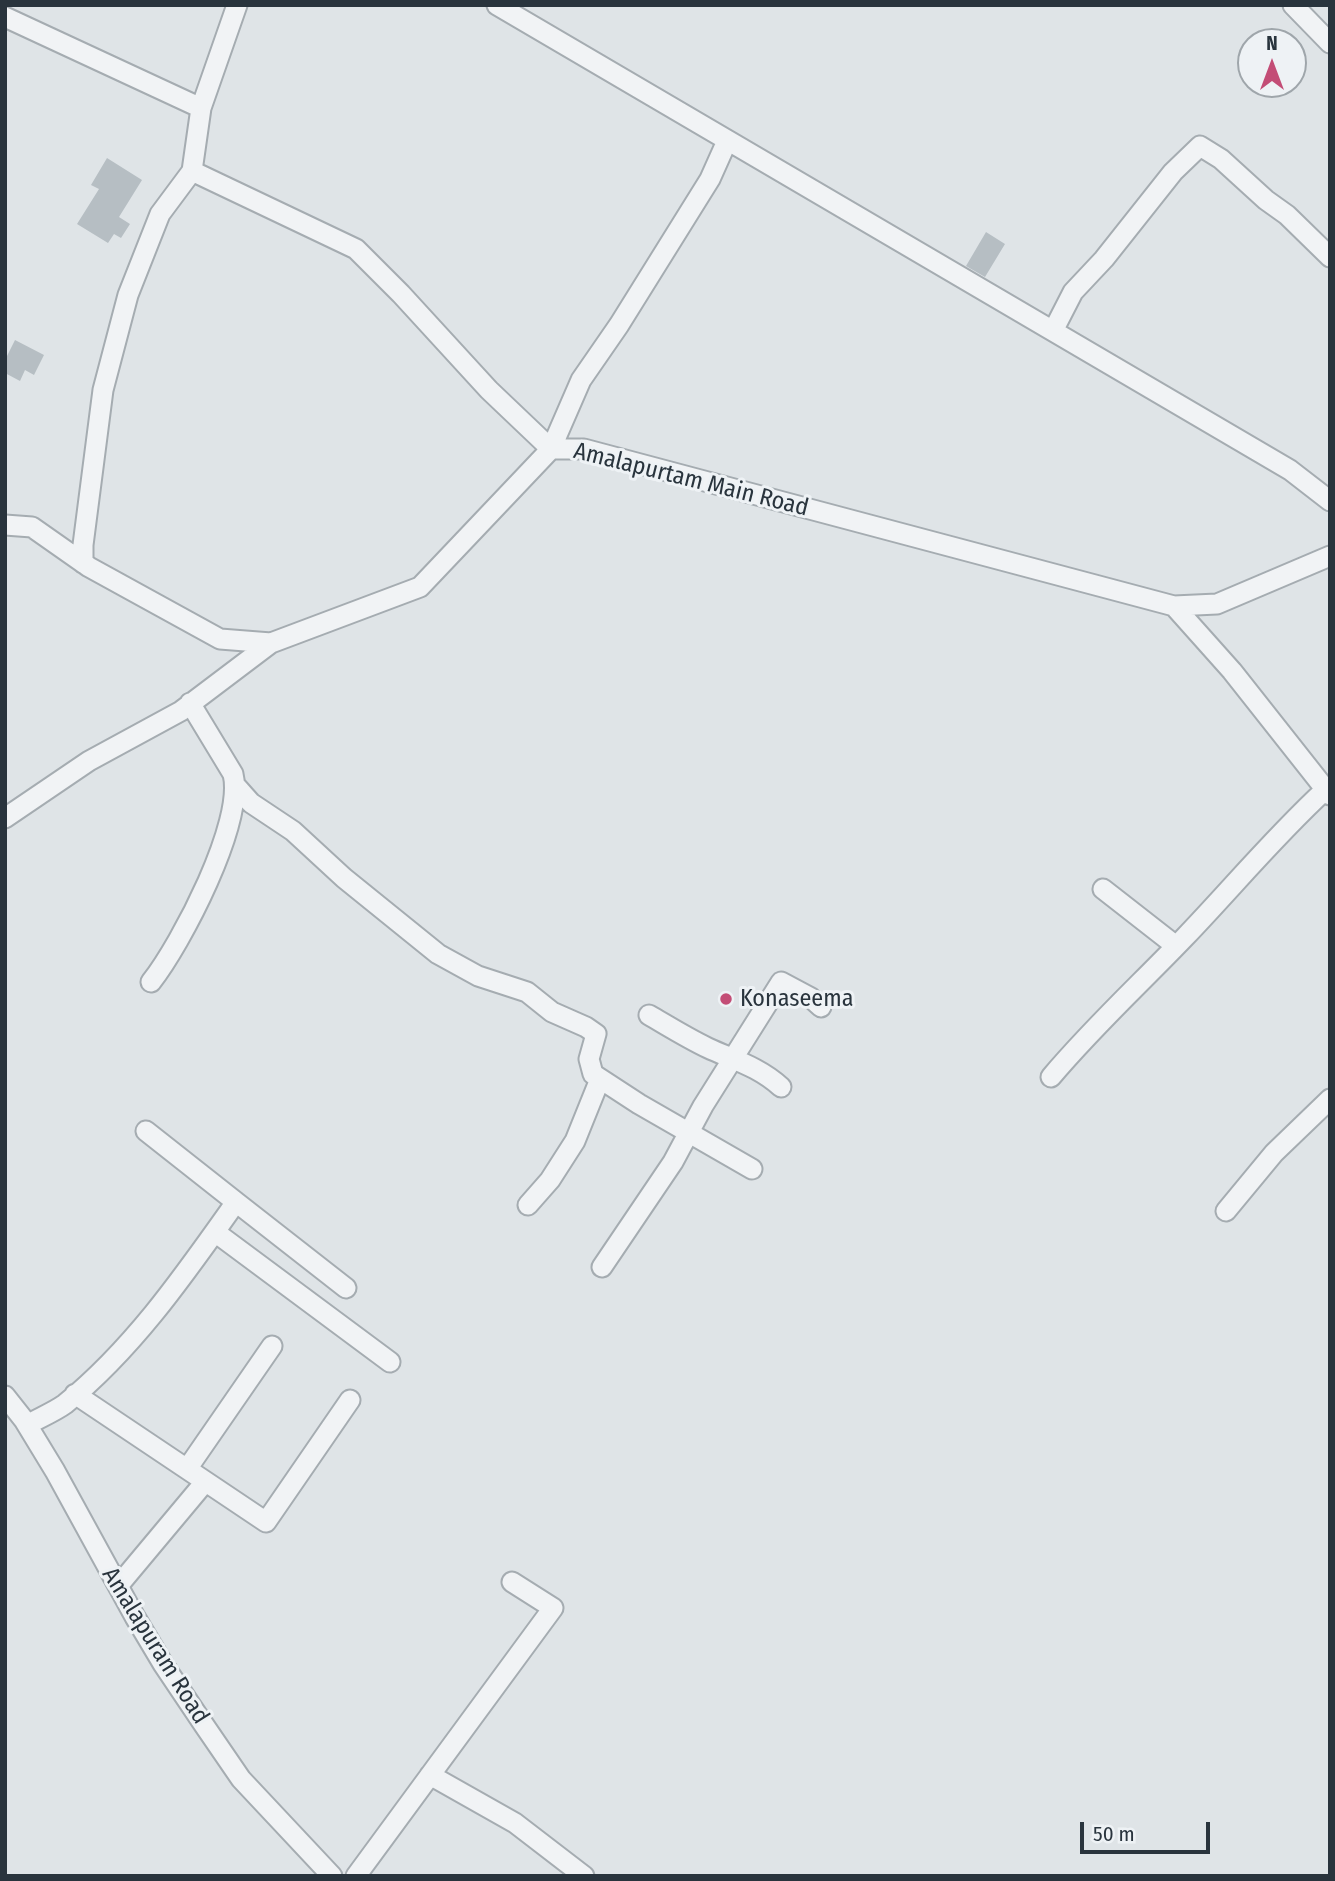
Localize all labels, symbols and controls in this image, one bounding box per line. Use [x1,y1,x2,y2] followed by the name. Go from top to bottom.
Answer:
[1237,28,1307,98] north arrow
[1266,32,1278,55] text: N
[571,437,811,523] street label: Amalapurtam Main Road
[740,985,853,1013] place label: Konaseema
[718,991,734,1007] marker: Konaseema
[95,1562,215,1730] street label: Amalapuram Road
[1083,1808,1212,1852] scale bar
[1093,1821,1135,1847] text: 50 m

